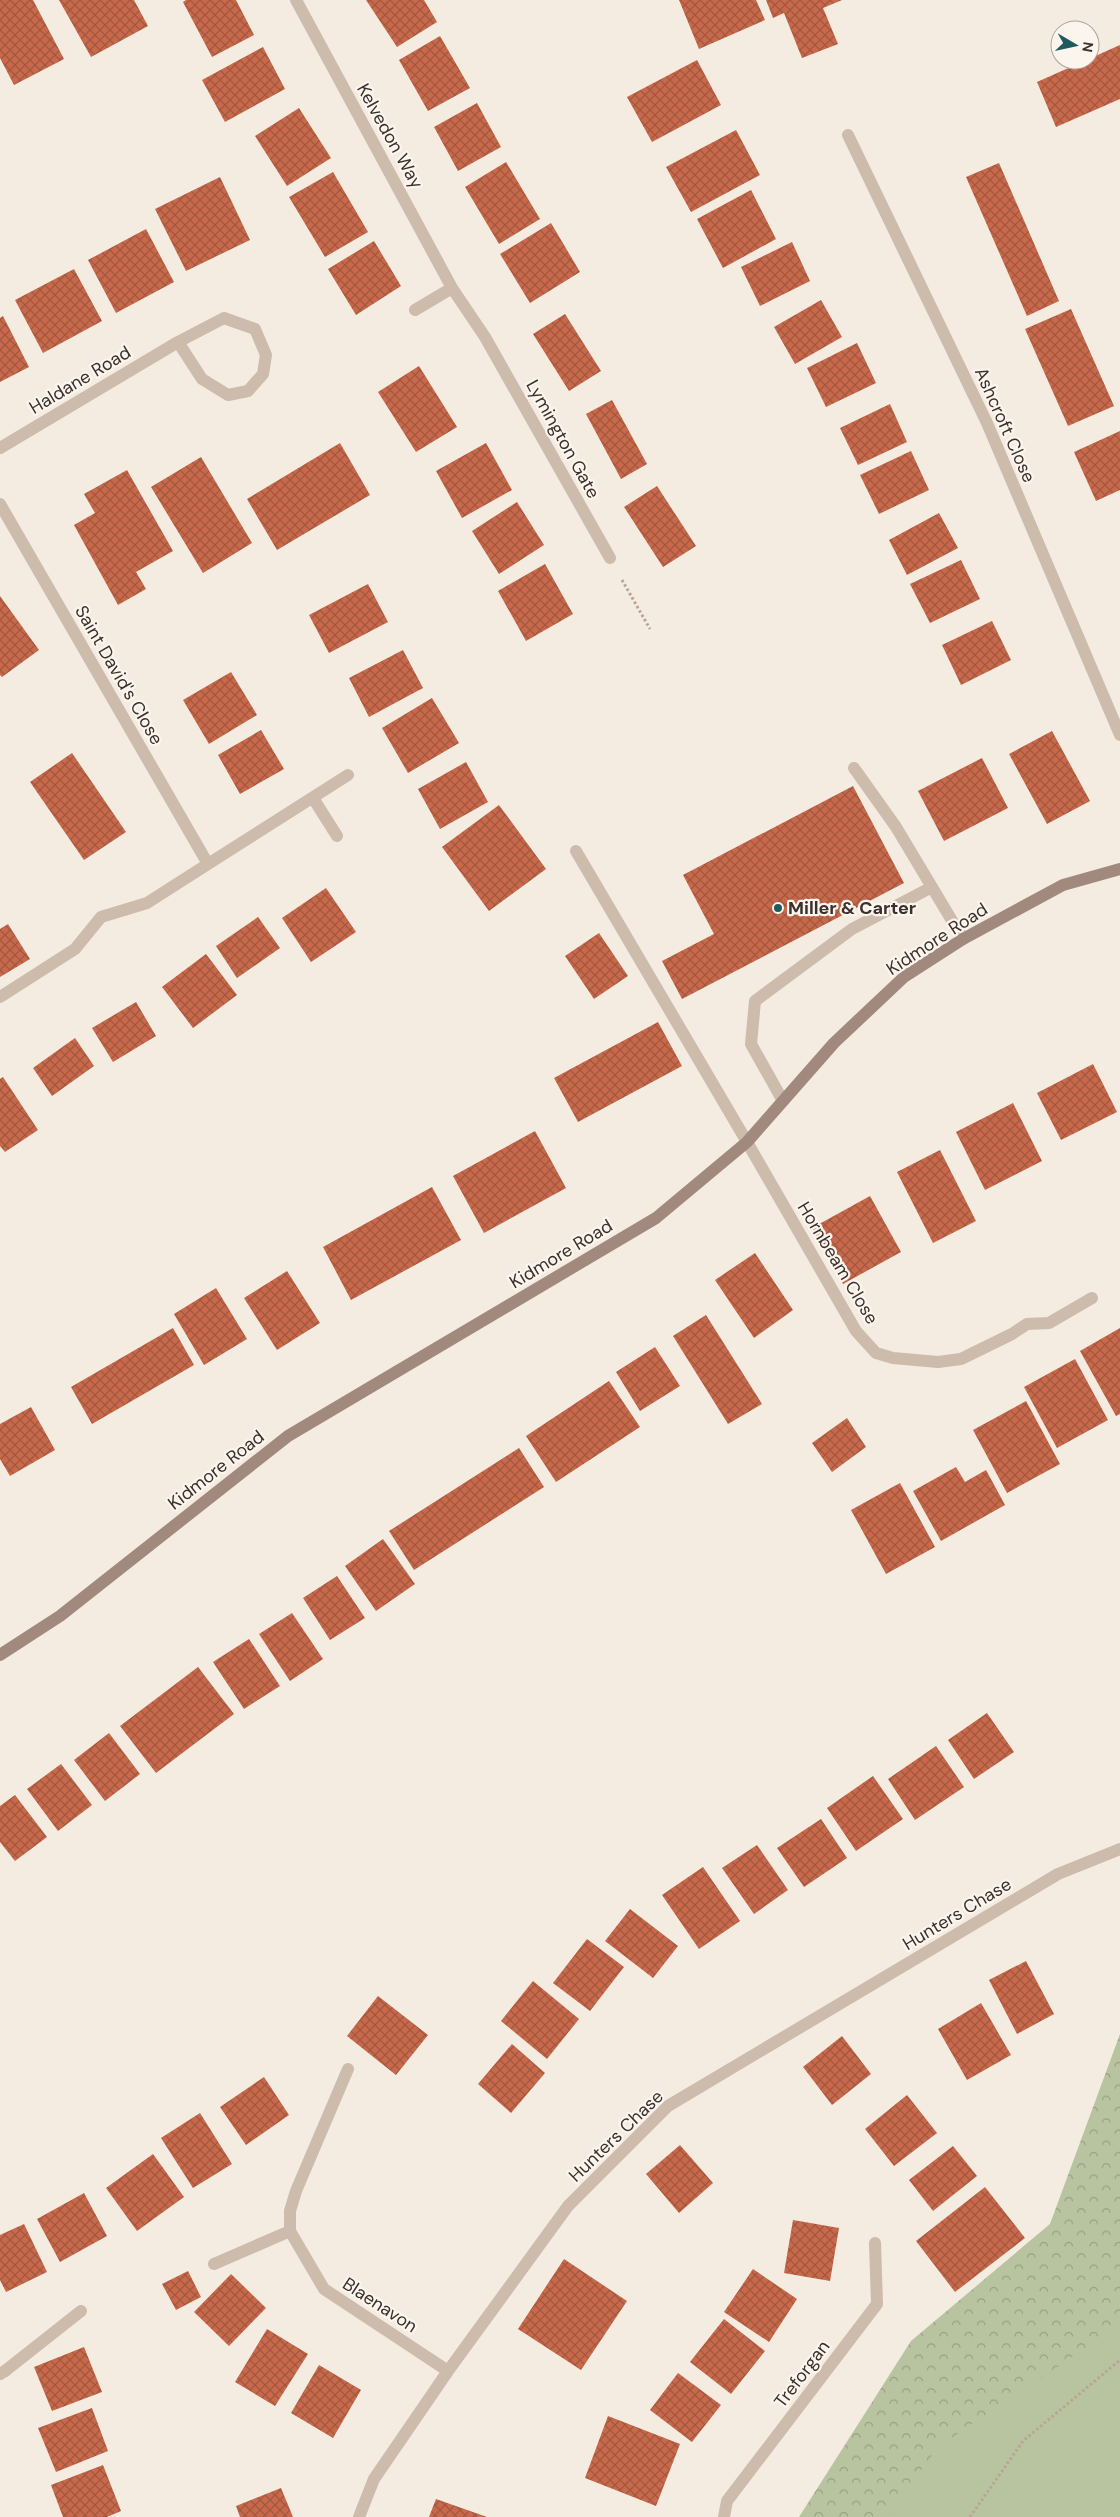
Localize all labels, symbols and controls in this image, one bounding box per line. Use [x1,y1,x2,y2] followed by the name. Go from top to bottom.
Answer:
[1050,20,1100,70] north arrow
[1078,41,1098,53] text: N
[351,79,429,193] street label: Kelvedon Way
[25,340,135,420] street label: Haldane Road
[969,364,1041,486] street label: Ashcroft Close
[521,375,605,503] street label: Lymington Gate
[69,601,169,749] street label: Saint David's Close
[788,896,916,920] place label: Miller & Carter
[882,897,992,981] street label: Kidmore Road
[772,902,784,914] marker: Miller & Carter
[792,1197,884,1329] street label: Hornbeam Close
[505,1214,617,1294] street label: Kidmore Road
[163,1425,269,1515] street label: Kidmore Road
[898,1872,1016,1956] street label: Hunters Chase
[564,2085,668,2187] street label: Hunters Chase
[338,2272,422,2338] street label: Blaenavon
[769,2335,835,2413] street label: Treforgan

